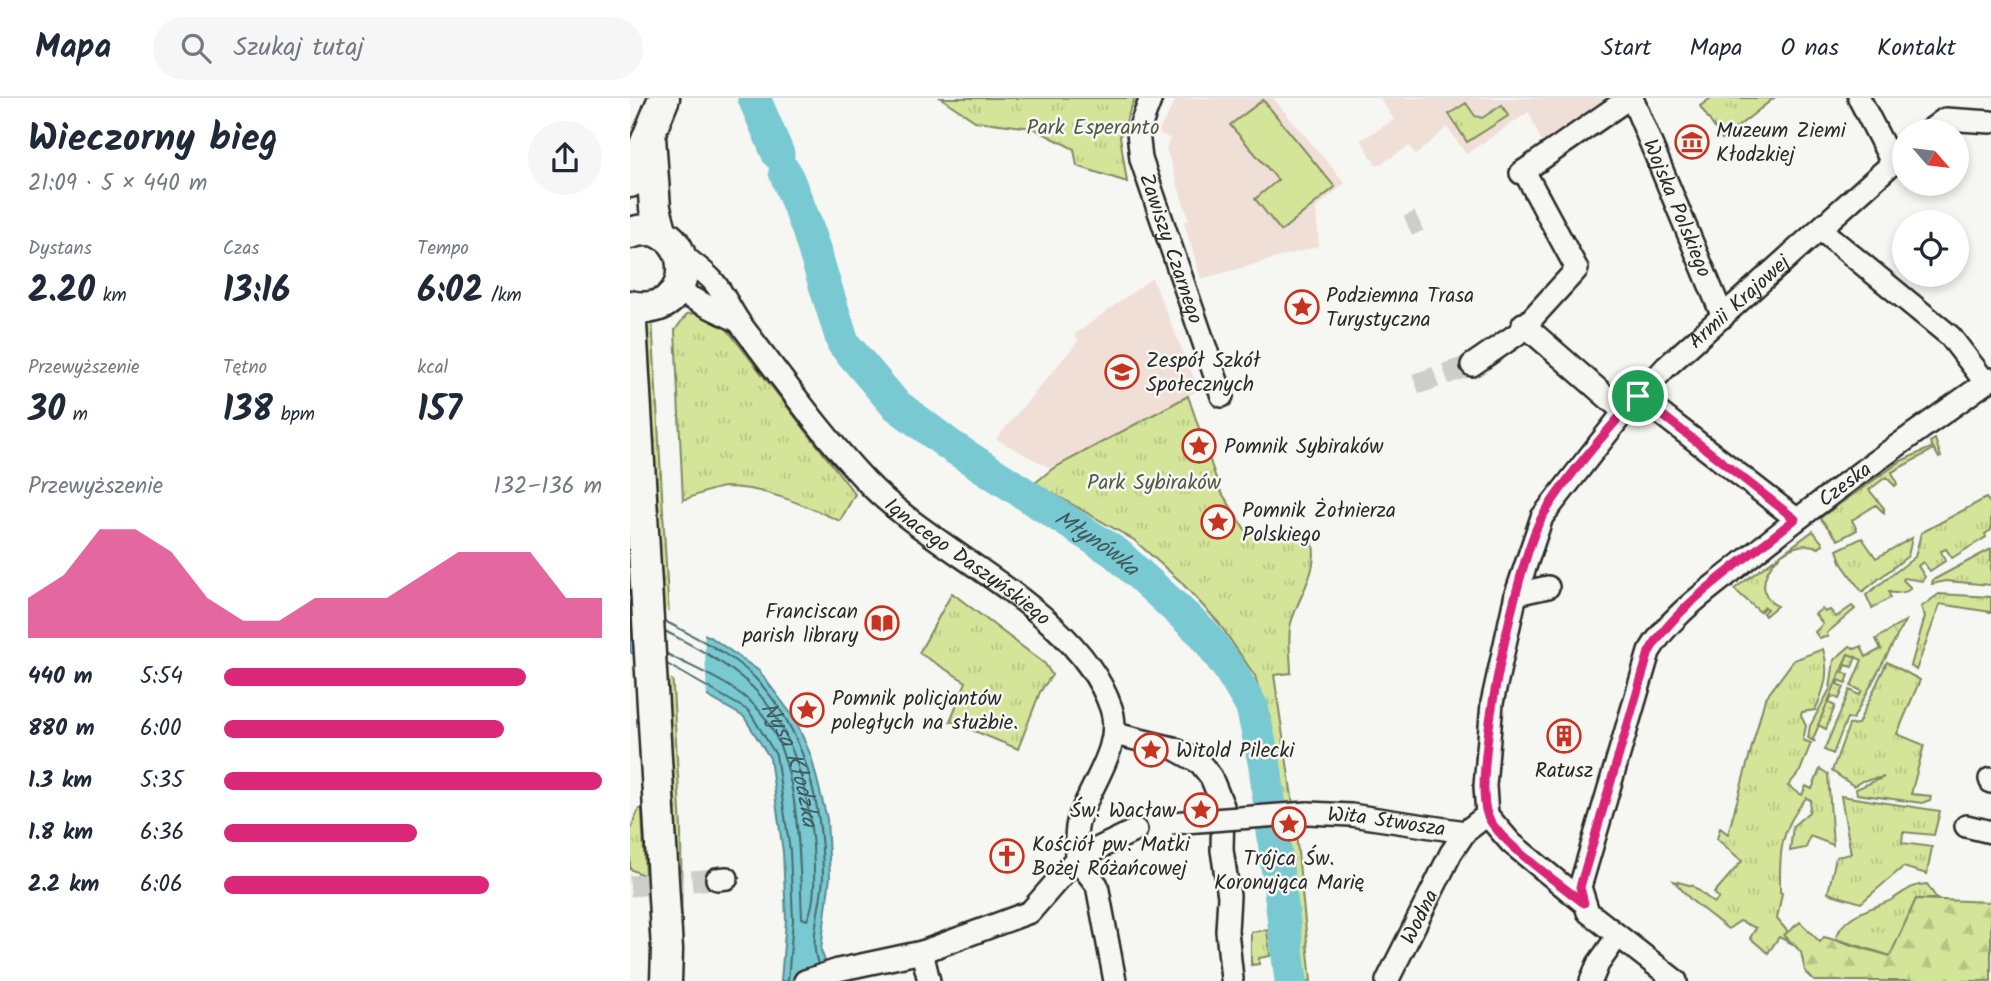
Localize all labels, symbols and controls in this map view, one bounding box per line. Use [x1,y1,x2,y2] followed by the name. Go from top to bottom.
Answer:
[153,17,643,80] search box
[35,22,111,75] text: Mapa
[233,27,364,69] text: Szukaj tutaj
[177,29,215,67] icon: search
[1601,29,1652,68] text: Start
[1690,29,1742,68] text: Mapa
[1780,29,1839,68] text: O nas
[1877,29,1956,68] text: Kontakt
[28,110,278,170] text: Wieczorny bieg
[1027,112,1159,145] park label: Park Esperanto
[1716,115,1847,172] place label: Muzeum Ziemi Kłodzkiej
[1892,119,1969,196] north arrow
[1892,119,1969,287] map controls
[528,121,602,195] button: share
[1673,123,1711,161] museum icon: Muzeum Ziemi Kłodzkiej
[1633,134,1720,283] street label: Wojska Polskiego
[28,166,207,202] text: 21:09 · 5 × 440 m
[1129,169,1211,329] street label: Zawiszy Czarnego
[1892,210,1969,287] button: locate
[28,234,92,264] text: Dystans
[223,234,259,264] text: Czas
[417,234,469,264] text: Tempo
[1681,247,1799,358] street label: Armii Krajowej
[28,264,95,320] text: 2.20
[223,264,291,320] text: 13:16
[417,264,483,320] text: 6:02
[1326,280,1474,337] place label: Podziemna Trasa Turystyczna
[95,281,127,311] text: km
[483,281,522,311] text: /km
[1283,288,1321,326] place icon: Podziemna Trasa Turystyczna
[1146,345,1262,402] place label: Zespół Szkół Społecznych
[28,353,140,383] text: Przewyższenie
[223,353,267,383] text: Tętno
[417,353,448,383] text: kcal
[1103,353,1141,391] school or university icon: Zespół Szkół Społecznych
[1608,366,1668,426] pin
[1619,377,1657,415] icon: arrive
[28,383,65,439] text: 30
[223,383,273,439] text: 138
[417,383,462,439] text: 157
[65,400,88,430] text: m
[273,400,315,430] text: bpm
[1180,427,1218,465] place icon: Pomnik Sybiraków
[1224,431,1384,464] place label: Pomnik Sybiraków
[1812,454,1879,516] street label: Czeska
[1087,467,1222,500] park label: Park Sybiraków
[28,469,163,505] text: Przewyższenie
[494,469,602,505] text: 132–136 m
[876,490,1058,635] street label: Ignacego Daszyńskiego
[1242,495,1396,552] place label: Pomnik Żołnierza Polskiego
[1046,501,1148,587] water label: Młynówka
[1199,503,1237,541] place icon: Pomnik Żołnierza Polskiego
[742,596,858,653] place label: Franciscan parish library
[863,604,901,642] library icon: Franciscan parish library
[28,659,93,695] text: 440 m
[140,659,183,695] text: 5:54
[831,683,1018,740] place label: Pomnik policjantów poległych na służbie.
[788,691,826,729] place icon: Pomnik policjantów poległych na służbie.
[750,695,827,831] water label: Nysa Kłodzka
[28,711,95,747] text: 880 m
[140,711,181,747] text: 6:00
[1545,717,1583,755] building icon: Ratusz
[1132,731,1170,769] place icon: Witold Pilecki
[1176,735,1295,768] place label: Witold Pilecki
[1535,755,1593,788] place label: Ratusz
[28,763,92,799] text: 1.3 km
[140,763,184,799] text: 5:35
[1182,791,1220,829] place icon: Św. Wacław
[1070,795,1177,828] place label: Św. Wacław
[1327,799,1448,847] street label: Wita Stwosza
[1270,805,1308,843] place icon: Trójca Św. Koronująca Marię
[28,815,93,851] text: 1.8 km
[140,815,184,851] text: 6:36
[1032,829,1191,886] place label: Kościół pw. Matki Bożej Różańcowej
[988,837,1026,875] church icon: Kościół pw. Matki Bożej Różańcowej
[1214,843,1364,900] place label: Trójca Św. Koronująca Marię
[28,867,99,903] text: 2.2 km
[140,867,183,903] text: 6:06
[1393,884,1448,950] street label: Wodna

